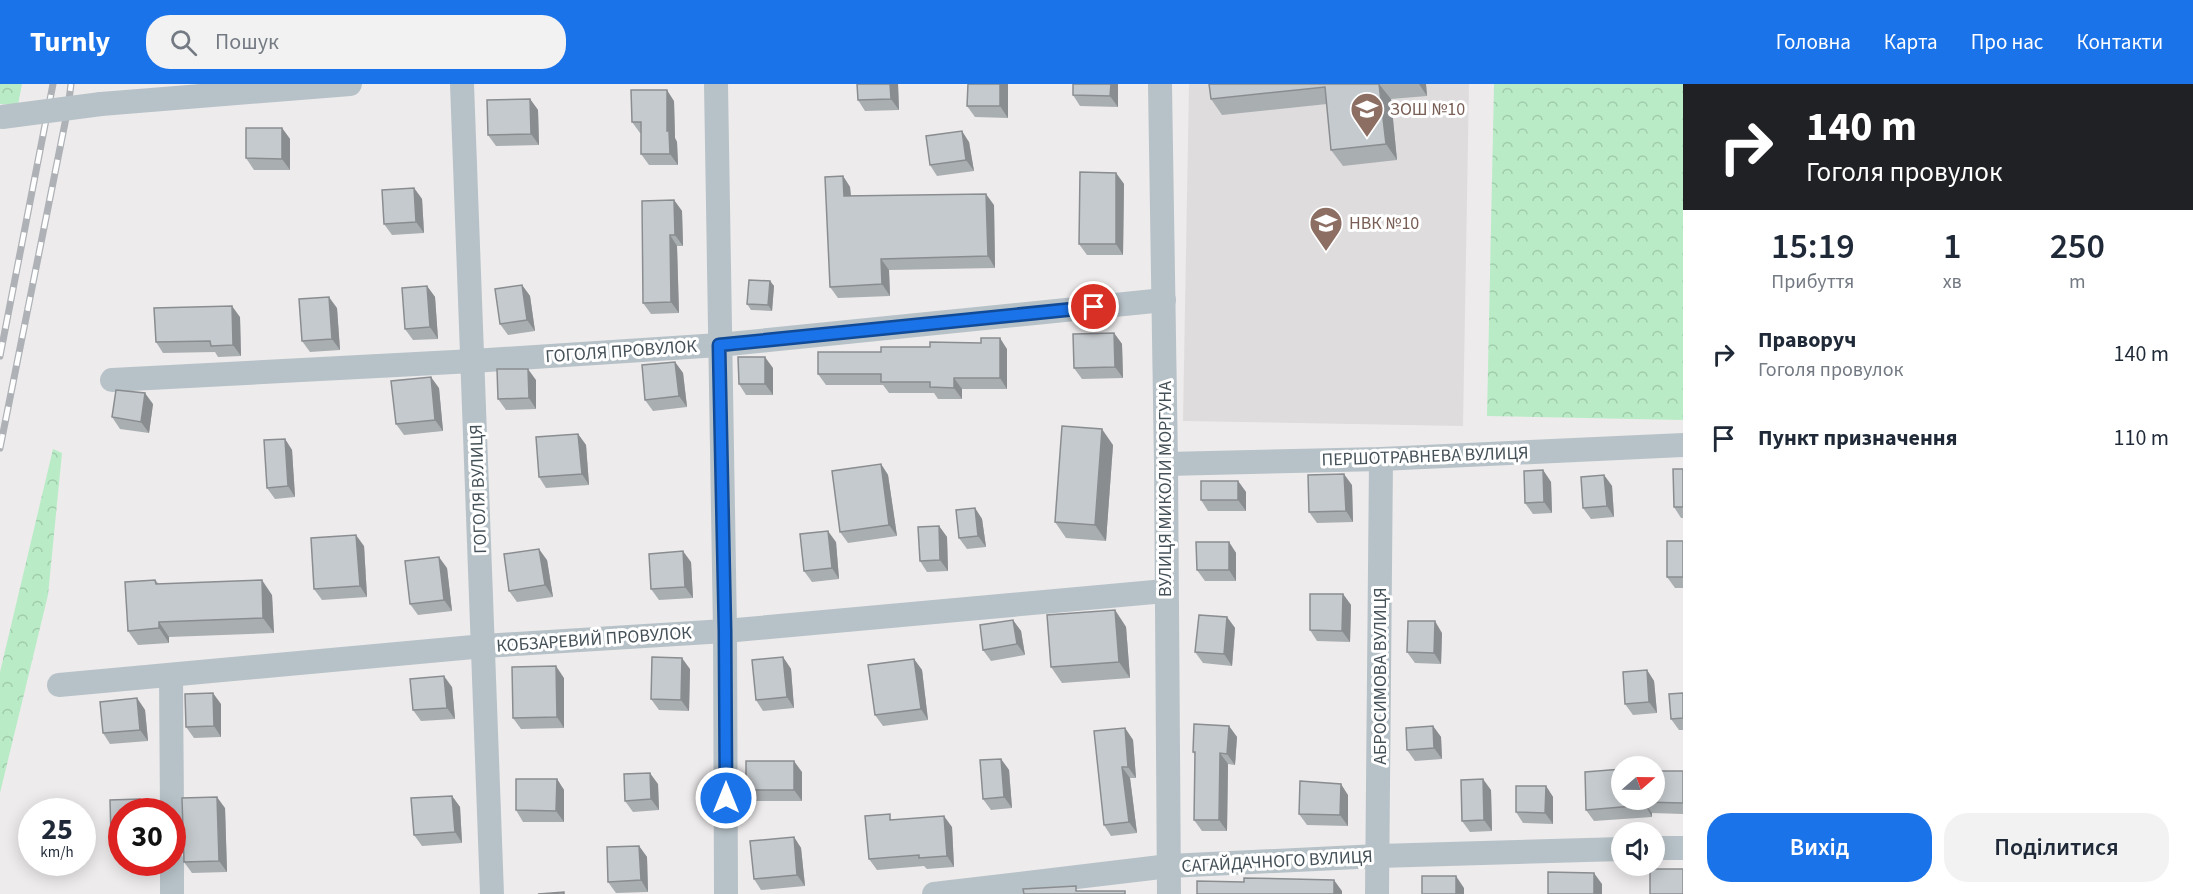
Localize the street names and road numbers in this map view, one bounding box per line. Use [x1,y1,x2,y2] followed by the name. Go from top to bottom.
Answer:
[544,334,698,369] street label: ГОГОЛЯ ПРОВУЛОК
[1153,381,1178,597] street label: ВУЛИЦЯ МИКОЛИ МОРГУНА
[464,424,493,554] street label: ГОГОЛЯ ВУЛИЦЯ
[1321,440,1529,473] street label: ПЕРШОТРАВНЕВА ВУЛИЦЯ
[1368,587,1393,765] street label: АБРОСИМОВА ВУЛИЦЯ
[496,620,693,659] street label: КОБЗАРЕВИЙ ПРОВУЛОК
[1181,844,1373,879] street label: САГАЙДАЧНОГО ВУЛИЦЯ

